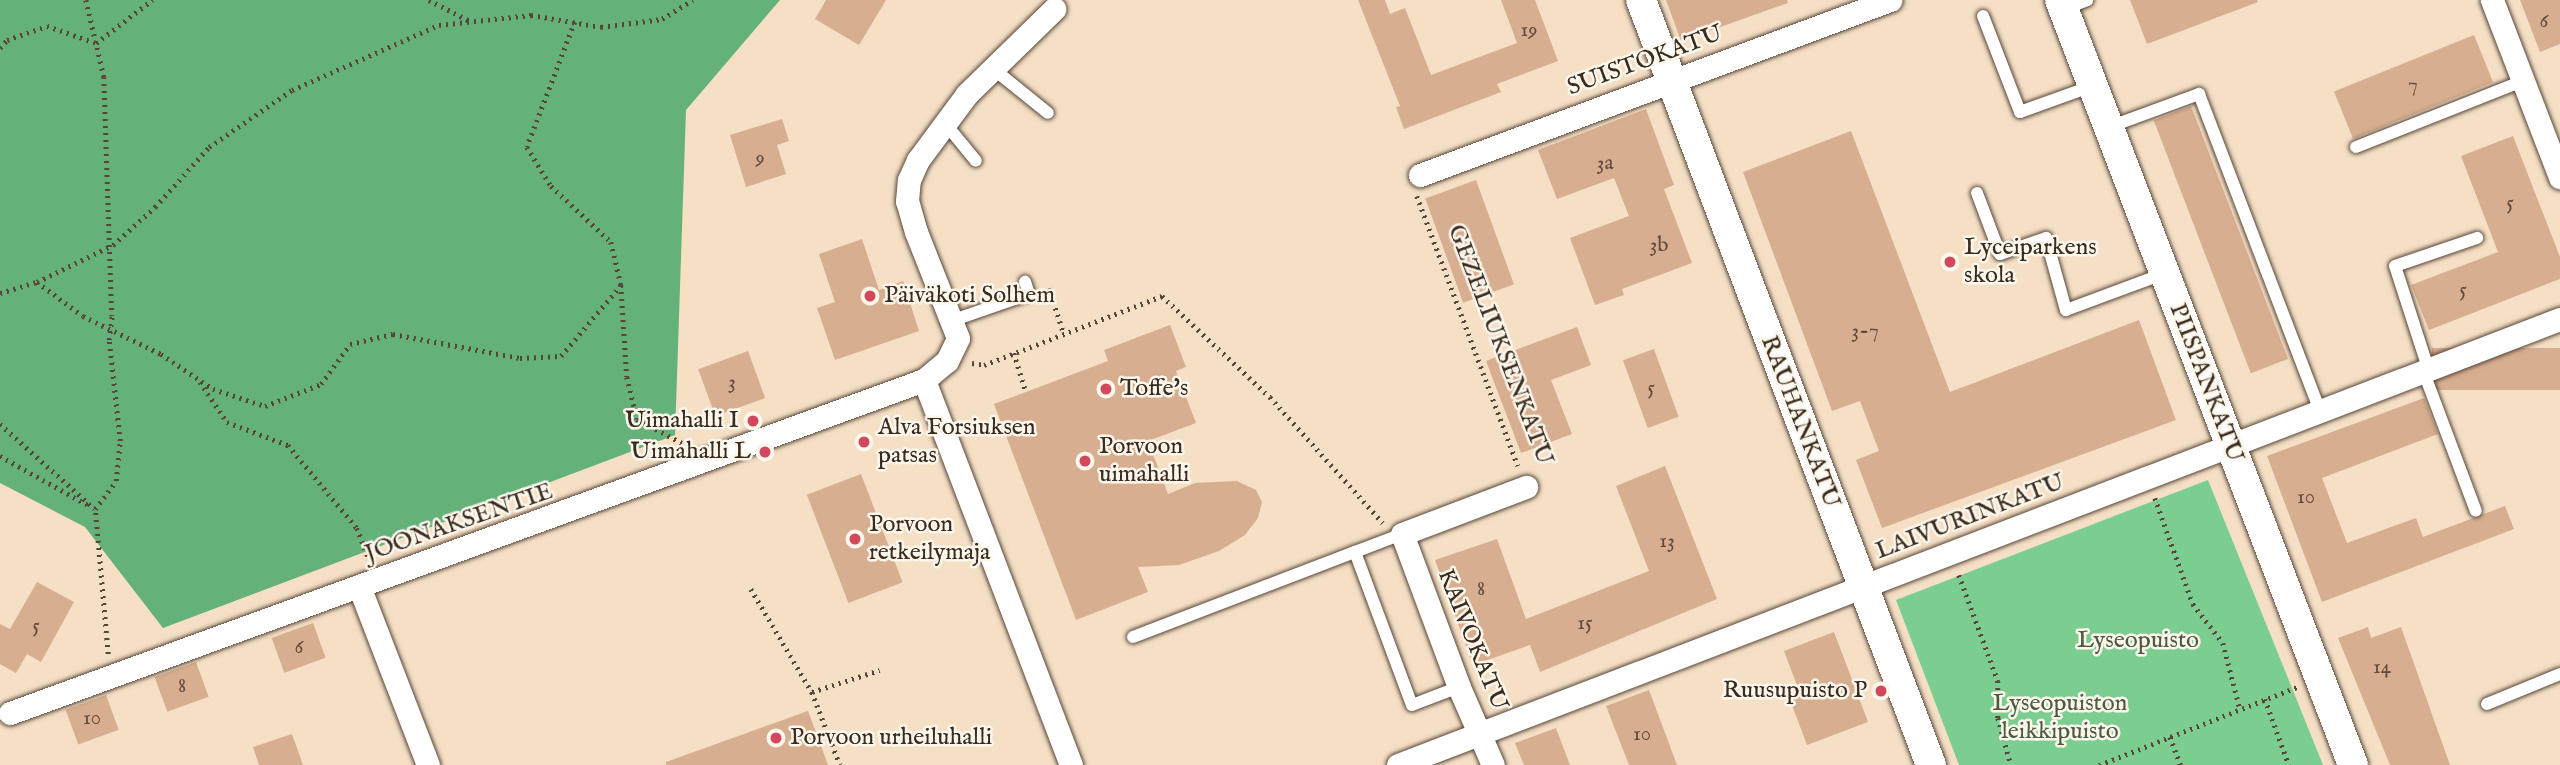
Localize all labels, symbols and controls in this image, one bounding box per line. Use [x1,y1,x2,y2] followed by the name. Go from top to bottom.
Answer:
[2540,9,2548,35] house number: 6
[1521,18,1537,44] house number: 19
[1563,20,1727,102] street label: SUISTOKATU
[2408,73,2418,99] house number: 7
[755,146,765,172] house number: 9
[1597,151,1613,177] house number: 3a
[2506,191,2514,217] house number: 5
[1441,221,1559,469] street label: GEZELIUKSENKATU
[1649,233,1669,259] house number: 3b
[1964,234,2097,290] place label: Lyceiparkens skola
[1942,254,1958,270] marker: Lyceiparkens skola
[2459,278,2467,304] house number: 5
[884,282,1055,310] place label: Päiväkoti Solhem
[862,288,878,304] marker: Päiväkoti Solhem
[2162,299,2250,467] street label: PIISPANKATU
[1851,319,1879,345] house number: 3-7
[1754,332,1846,512] street label: RAUHANKATU
[728,370,736,396] house number: 3
[1120,375,1188,403] place label: Toffe's
[1647,376,1655,402] house number: 5
[1098,381,1114,397] marker: Toffe's
[625,407,739,435] place label: Uimahalli I
[745,413,761,429] marker: Uimahalli I
[878,414,1036,470] place label: Alva Forsiuksen patsas
[1099,433,1189,489] place label: Porvoon uimahalli
[856,434,872,450] marker: Alva Forsiuksen patsas
[630,438,751,466] place label: Uimahalli L
[757,444,773,460] marker: Uimahalli L
[1077,453,1093,469] marker: Porvoon uimahalli
[1872,468,2068,566] street label: LAIVURINKATU
[361,477,557,569] street label: JOONAKSENTIE
[2297,485,2315,511] house number: 10
[869,511,990,567] place label: Porvoon retkeilymaja
[1659,529,1675,555] house number: 13
[847,531,863,547] marker: Porvoon retkeilymaja
[1431,565,1513,715] street label: KAIVOKATU
[1477,577,1485,603] house number: 8
[1577,611,1593,637] house number: 15
[32,614,40,640] house number: 5
[2077,627,2199,655] park label: Lyseopuisto
[295,635,303,661] house number: 6
[2373,655,2391,681] house number: 14
[178,674,186,700] house number: 8
[1723,677,1867,705] place label: Ruusupuisto P
[1873,683,1889,699] marker: Ruusupuisto P
[1993,690,2127,746] park label: Lyseopuiston leikkipuisto
[83,706,101,732] house number: 10
[1633,722,1651,748] house number: 10
[790,724,992,752] place label: Porvoon urheiluhalli
[768,730,784,746] marker: Porvoon urheiluhalli

